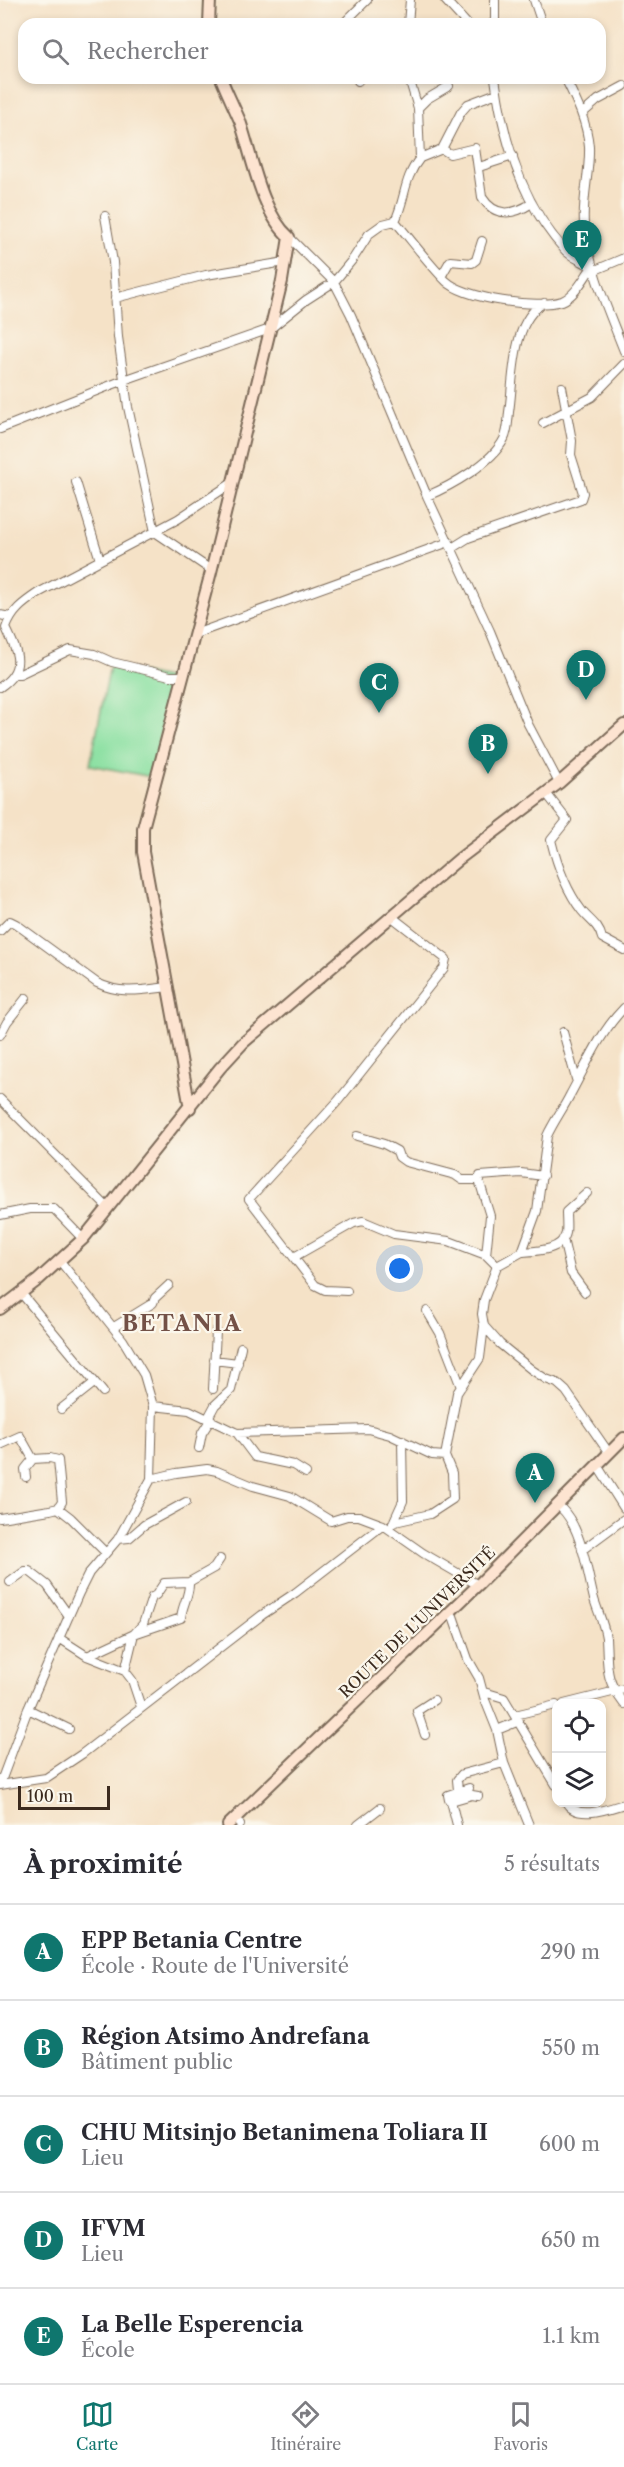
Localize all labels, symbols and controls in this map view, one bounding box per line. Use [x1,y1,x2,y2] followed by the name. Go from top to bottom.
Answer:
[18,18,606,84] search box
[39,35,72,68] icon: search
[87,38,209,65] text: Rechercher
[562,220,602,270] pin: E
[566,650,606,700] pin: D
[360,664,398,713] pin: C
[468,724,508,774] pin: B
[385,1254,414,1283] your location
[122,1310,242,1337] district label: BETANIA
[516,1454,554,1503] pin: A
[335,1542,499,1702] street label: ROUTE DE L'UNIVERSITÉ
[552,1699,606,1807] map controls
[552,1699,606,1753] button: locate
[552,1753,606,1807] button: layers
[18,1783,110,1810] scale bar
[27,1786,73,1806] text: 100 m
[24,1848,183,1880] text: À proximité
[504,1852,600,1876] text: 5 résultats
[81,1927,302,1954] text: EPP Betania Centre
[36,1940,51,1964] text: A
[540,1940,600,1964] text: 290 m
[81,1954,349,1978] text: École · Route de l'Université
[81,2023,370,2050] text: Région Atsimo Andrefana
[36,2036,51,2060] text: B
[542,2036,600,2060] text: 550 m
[81,2050,233,2074] text: Bâtiment public
[81,2119,488,2146] text: CHU Mitsinjo Betanimena Toliara II
[35,2132,52,2156] text: C
[539,2132,600,2156] text: 600 m
[81,2146,124,2170] text: Lieu
[81,2215,146,2242] text: IFVM
[35,2228,52,2252] text: D
[541,2228,600,2252] text: 650 m
[81,2242,124,2266] text: Lieu
[81,2311,303,2338] text: La Belle Esperencia
[36,2324,51,2348] text: E
[542,2324,600,2348] text: 1.1 km
[81,2338,135,2362] text: École
[76,2398,118,2454] tab: Carte
[270,2398,341,2454] tab: Itinéraire
[493,2398,548,2454] tab: Favoris

